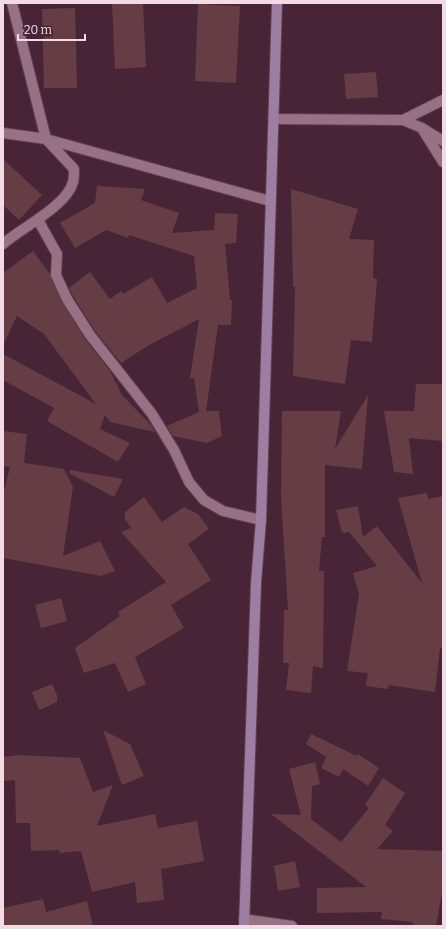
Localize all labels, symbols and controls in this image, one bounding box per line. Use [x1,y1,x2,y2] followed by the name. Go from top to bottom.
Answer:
[18,16,85,42] scale bar
[24,23,53,37] text: 20 m

